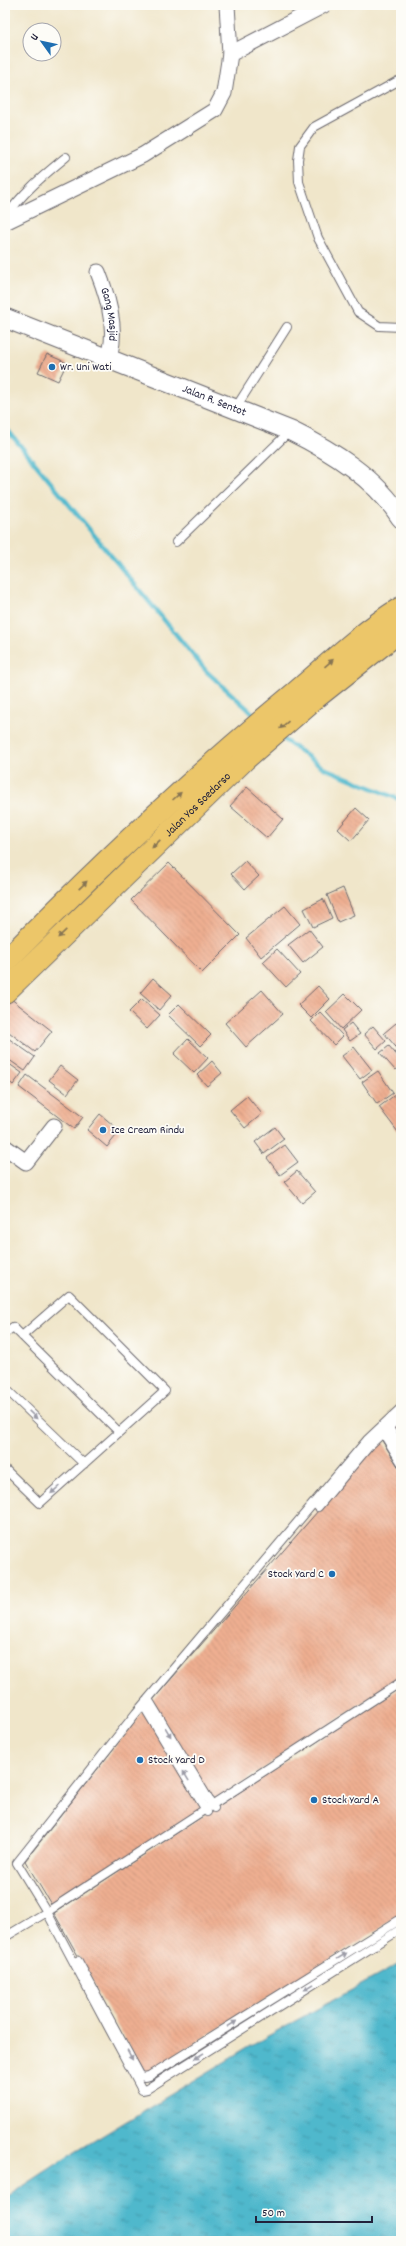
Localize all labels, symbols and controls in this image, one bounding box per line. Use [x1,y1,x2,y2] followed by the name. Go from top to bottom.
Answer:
[22,22,62,62] north arrow
[27,31,43,44] text: U
[96,285,121,341] street label: Gang Masjid
[60,359,112,376] place label: Wr. Uni Wati
[47,362,57,372] marker: Wr. Uni Wati
[180,380,249,421] street label: Jalan R. Sentot
[324,658,334,668] one-way arrow
[279,720,290,729] one-way arrow
[161,768,235,841] street label: Jalan Yos Soedarso
[172,791,182,800] one-way arrow
[151,839,161,848] one-way arrow
[78,880,88,890] one-way arrow
[57,929,67,939] one-way arrow
[111,1122,184,1139] place label: Ice Cream Rindu
[98,1125,108,1135] marker: Ice Cream Rindu
[28,1410,38,1420] one-way arrow
[50,1486,60,1495] one-way arrow
[268,1566,324,1583] place label: Stock Yard C
[327,1569,337,1579] marker: Stock Yard C
[165,1726,172,1738] one-way arrow
[148,1752,205,1769] place label: Stock Yard D
[135,1755,145,1765] marker: Stock Yard D
[182,1770,189,1782] one-way arrow
[322,1792,379,1809] place label: Stock Yard A
[309,1795,319,1805] marker: Stock Yard A
[336,1952,348,1959] one-way arrow
[304,1983,314,1991] one-way arrow
[226,2021,238,2028] one-way arrow
[126,2049,133,2061] one-way arrow
[193,2053,204,2060] one-way arrow
[256,2198,372,2224] scale bar
[262,2205,285,2222] text: 50 m

